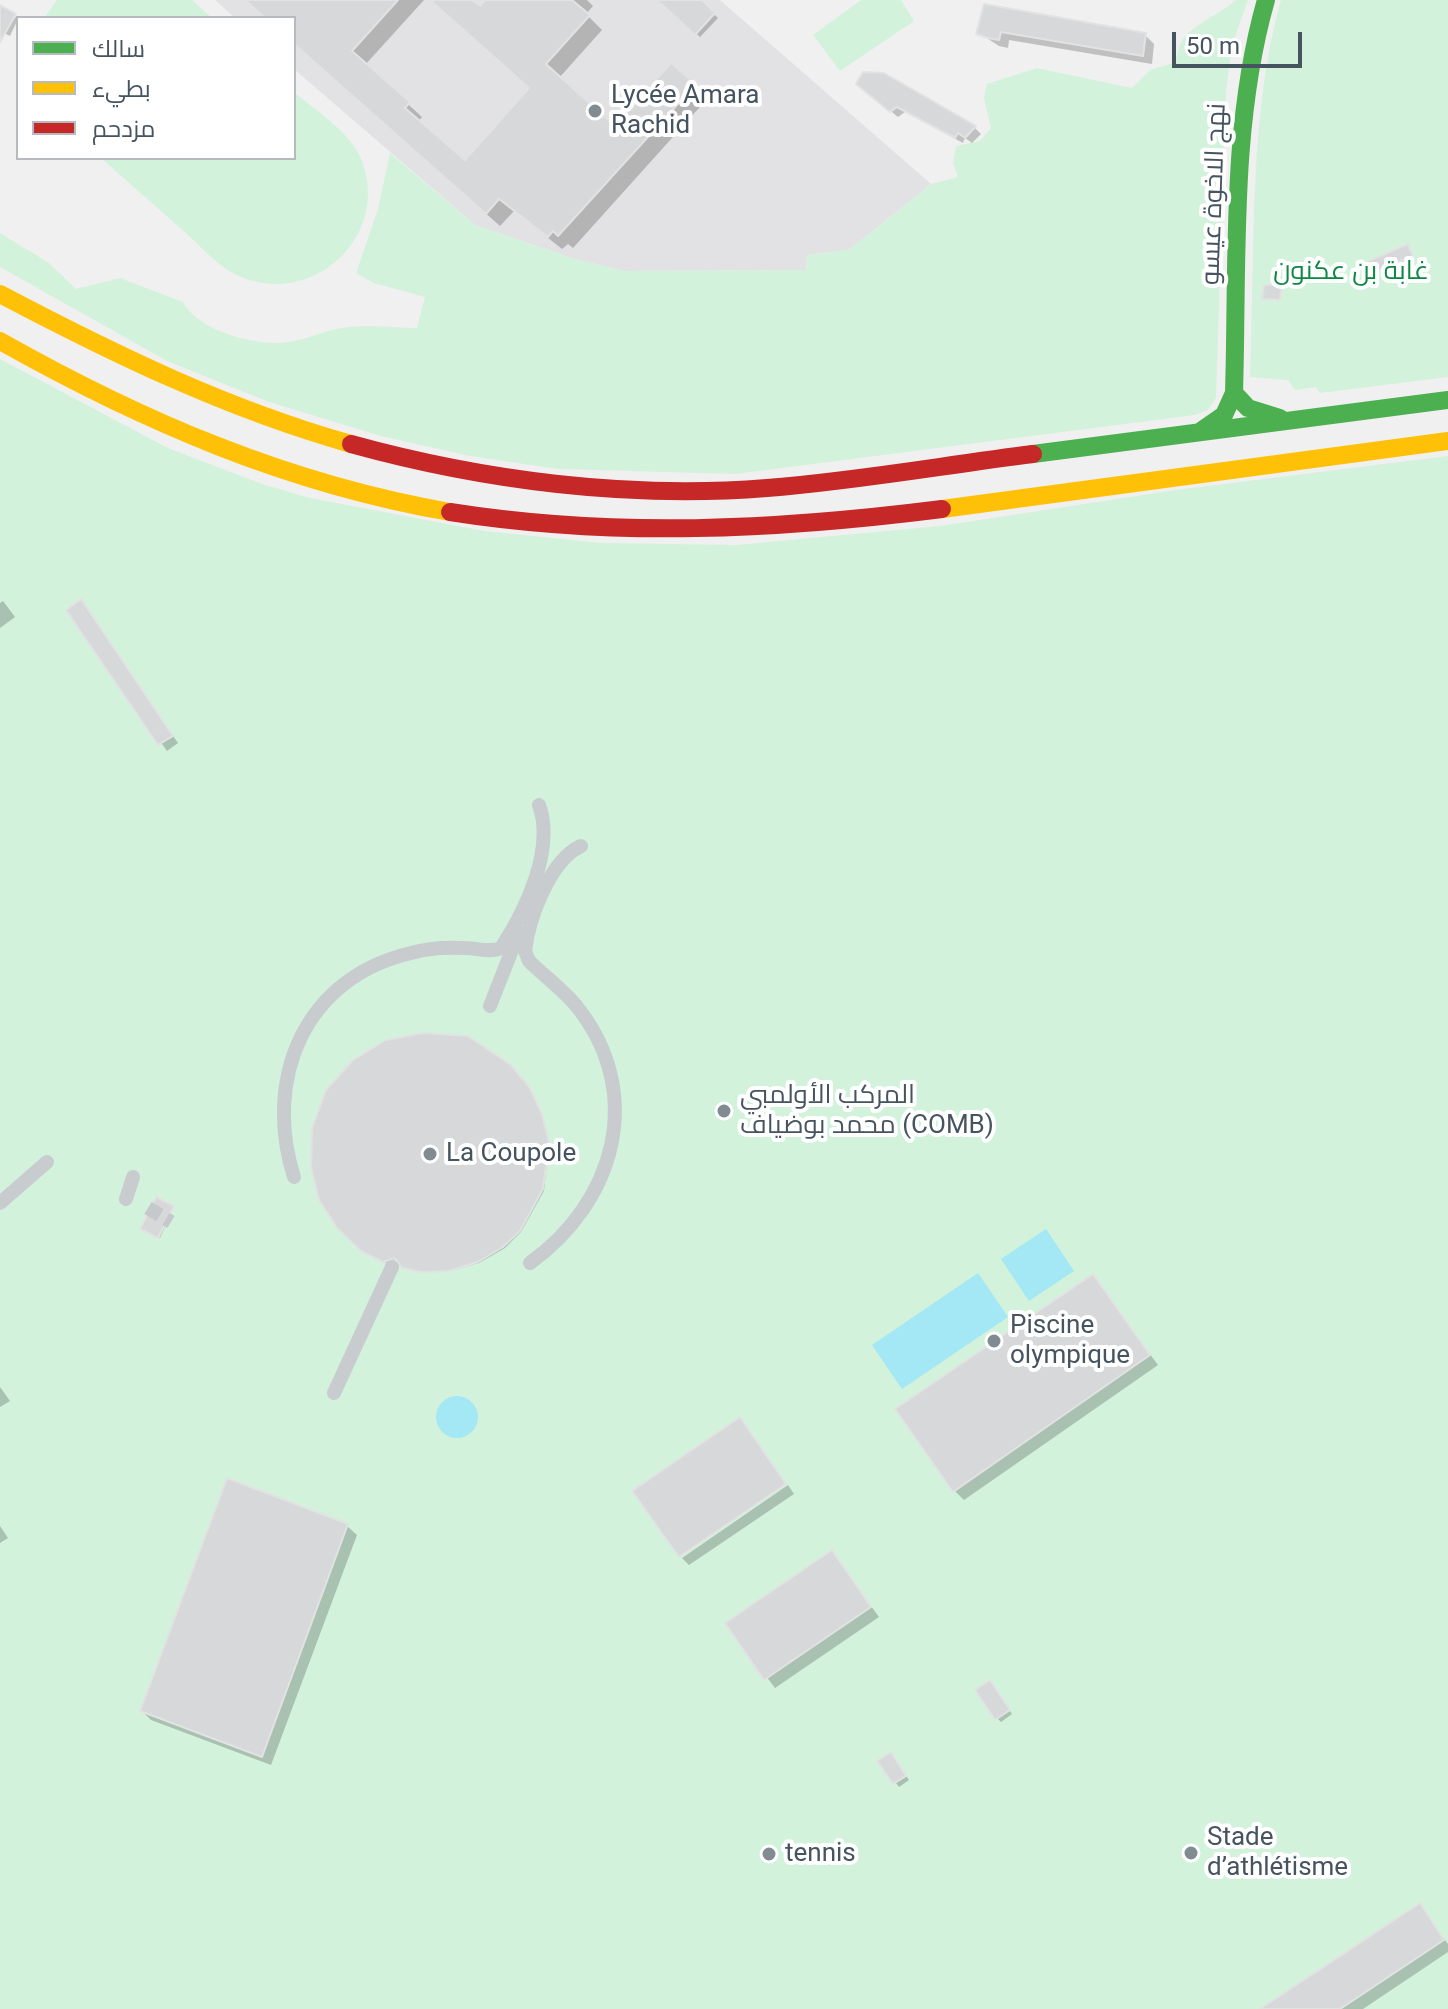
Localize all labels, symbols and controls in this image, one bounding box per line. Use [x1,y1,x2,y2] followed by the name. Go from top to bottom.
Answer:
[16,16,296,160] legend
[1176,16,1306,66] scale bar
[1186,32,1240,60] text: 50 m
[92,35,145,63] text: سالك
[92,75,151,103] text: بطيء
[611,80,759,142] place label: Lycée Amara Rachid
[586,102,604,120] marker: Lycée Amara Rachid
[1196,102,1234,286] street label: نهج الاخوة عيسو
[92,115,155,143] text: مزدحم
[1273,256,1429,288] park label: غابة بن عكنون
[740,1080,994,1142] place label: المركب الأولمبي محمد بوضياف (COMB)
[715,1102,733,1120] marker: المركب الأولمبي محمد بوضياف (COMB)
[446,1138,576,1170] place label: La Coupole
[421,1145,439,1163] marker: La Coupole
[1010,1310,1130,1372] place label: Piscine olympique
[985,1332,1003,1350] marker: Piscine olympique
[1207,1822,1348,1884] place label: Stade d’athlétisme
[785,1838,856,1870] place label: tennis
[1182,1844,1200,1862] marker: Stade d’athlétisme
[760,1845,778,1863] marker: tennis

